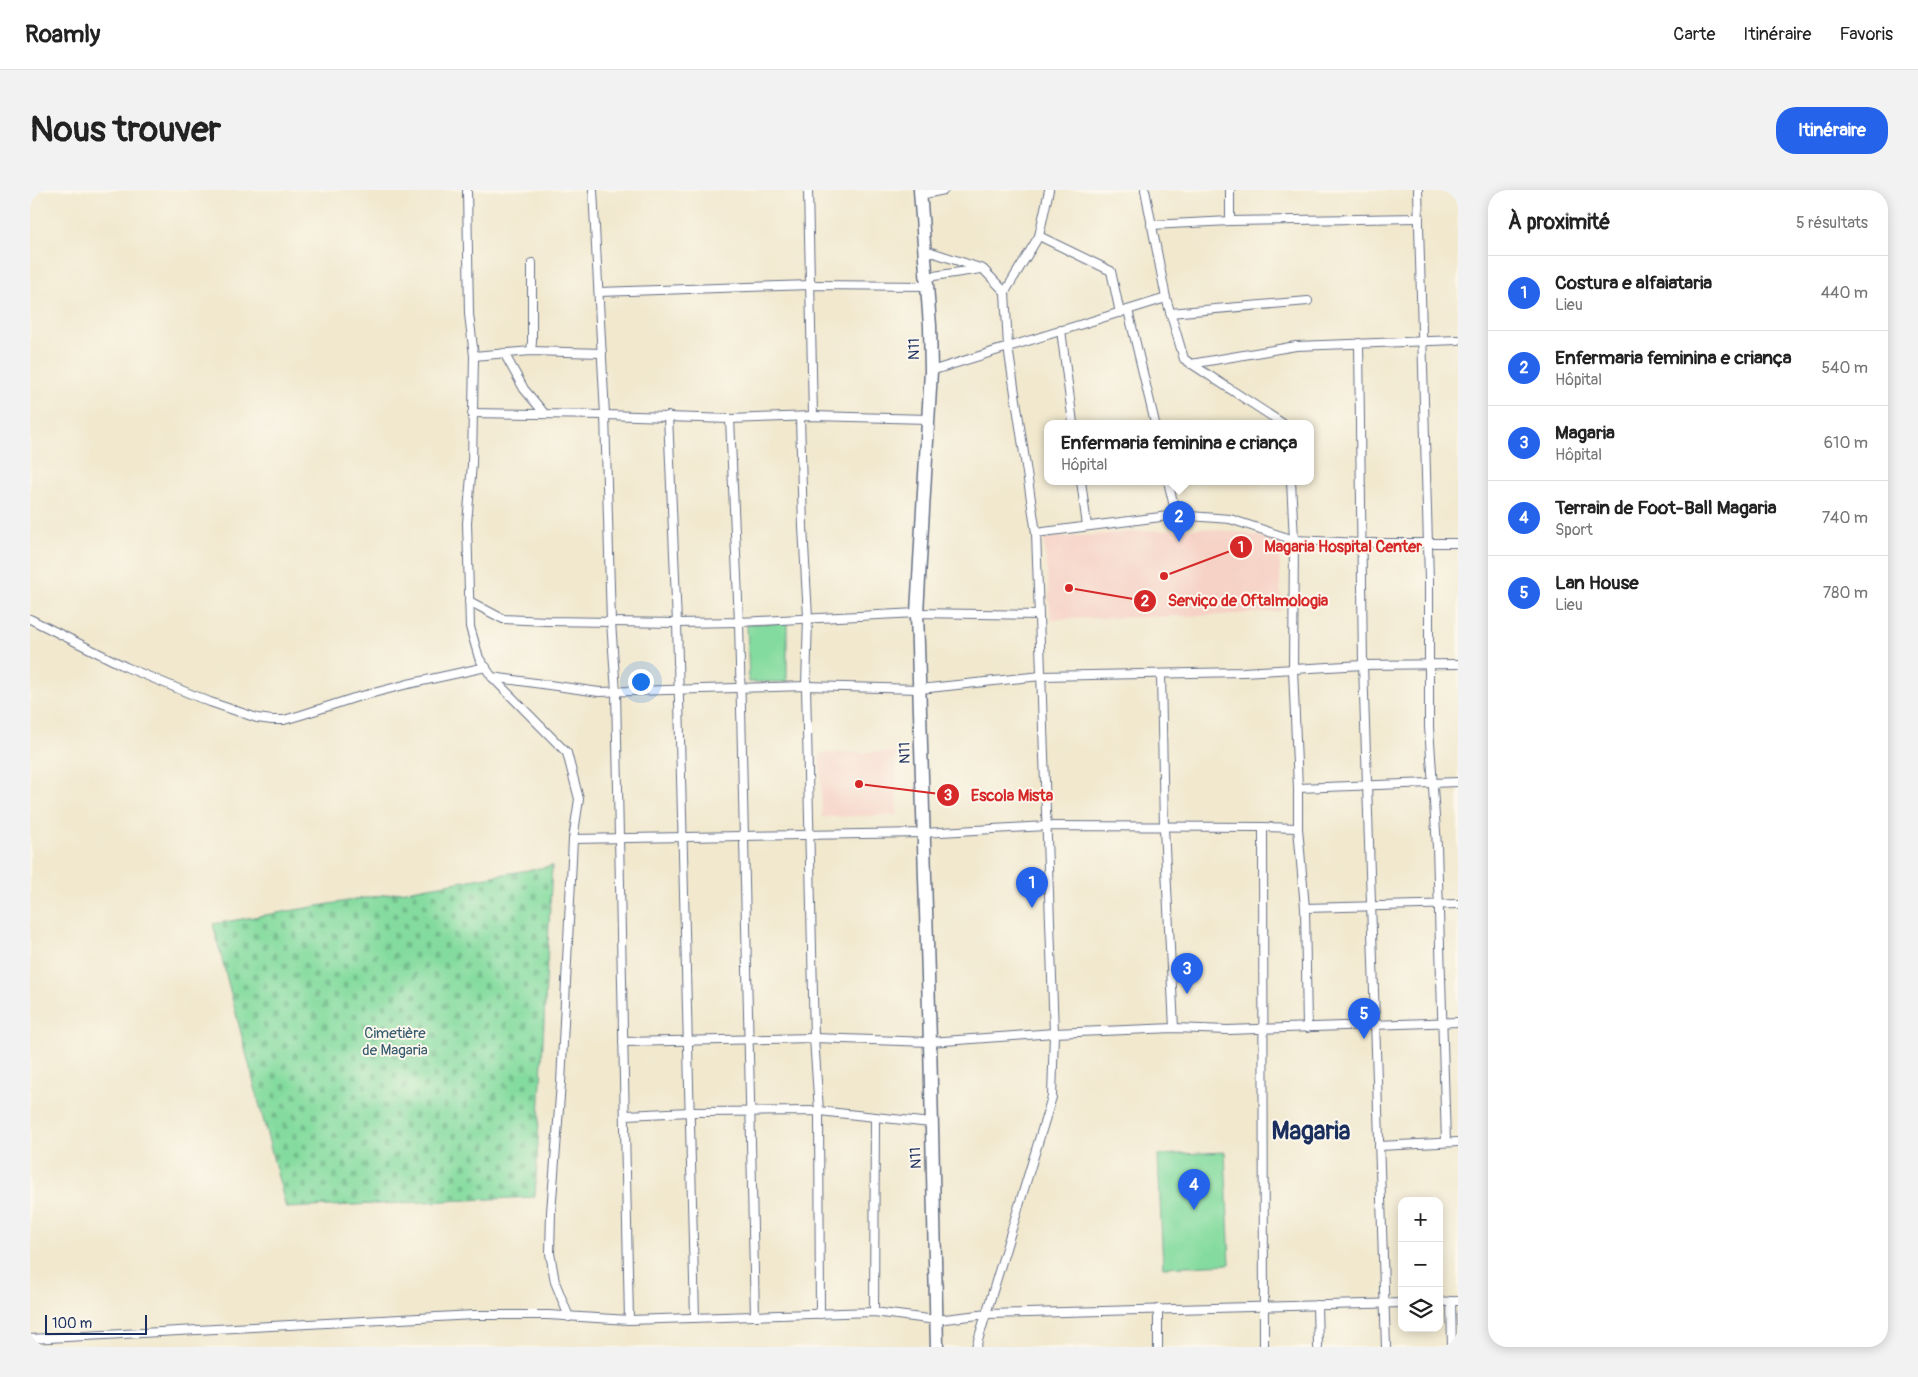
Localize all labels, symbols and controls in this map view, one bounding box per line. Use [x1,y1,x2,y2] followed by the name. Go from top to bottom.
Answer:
[25,20,100,49] text: Roamly
[1673,23,1715,46] text: Carte
[1743,23,1811,46] text: Itinéraire
[1839,23,1893,46] text: Favoris
[1776,107,1888,154] button: Itinéraire
[30,108,221,152] text: Nous trouver
[1508,209,1611,236] text: À proximité
[1796,213,1868,233] text: 5 résultats
[1555,271,1712,295] text: Costura e alfaiataria
[1521,283,1527,303] text: 1
[1821,283,1868,303] text: 440 m
[1555,295,1583,315] text: Lieu
[905,338,924,360] street label: N11
[1555,346,1792,370] text: Enfermaria feminina e criança
[1520,358,1528,378] text: 2
[1821,358,1868,378] text: 540 m
[1555,370,1602,390] text: Hôpital
[1044,420,1314,485] popup
[1555,421,1615,445] text: Magaria
[1061,431,1297,455] text: Enfermaria feminina e criança
[1520,433,1528,453] text: 3
[1824,433,1868,453] text: 610 m
[1555,445,1602,465] text: Hôpital
[1061,455,1108,475] text: Hôpital
[1555,496,1777,520] text: Terrain de Foot-Ball Magaria
[1163,501,1195,542] pin: 2
[1519,508,1529,528] text: 4
[1822,508,1868,528] text: 740 m
[1555,520,1593,540] text: Sport
[1229,531,1432,562] callout: Magaria Hospital Center
[1264,537,1422,557] text: Magaria Hospital Center
[1238,538,1244,557] text: 1
[1555,571,1639,595] text: Lan House
[1520,583,1528,603] text: 5
[1823,583,1868,603] text: 780 m
[1132,585,1338,616] callout: Serviço de Oftalmologia
[1168,591,1329,611] text: Serviço de Oftalmologia
[1141,592,1149,611] text: 2
[1555,595,1583,615] text: Lieu
[628,669,654,695] your location
[895,742,915,764] street label: N11
[936,780,1063,811] callout: Escola Mista
[944,786,952,805] text: 3
[971,786,1054,806] text: Escola Mista
[1016,867,1048,908] pin: 1
[1171,953,1203,994] pin: 3
[1348,998,1380,1039] pin: 5
[362,1024,428,1060] park label: Cimetière de Magaria
[1272,1116,1351,1147] district label: Magaria
[906,1147,926,1169] street label: N11
[1178,1169,1210,1210] pin: 4
[1398,1197,1443,1332] map controls
[1398,1197,1443,1242] button: +
[1398,1242,1443,1287] button: −
[1398,1287,1443,1332] button: layers
[45,1312,148,1335] scale bar
[52,1315,92,1332] text: 100 m

